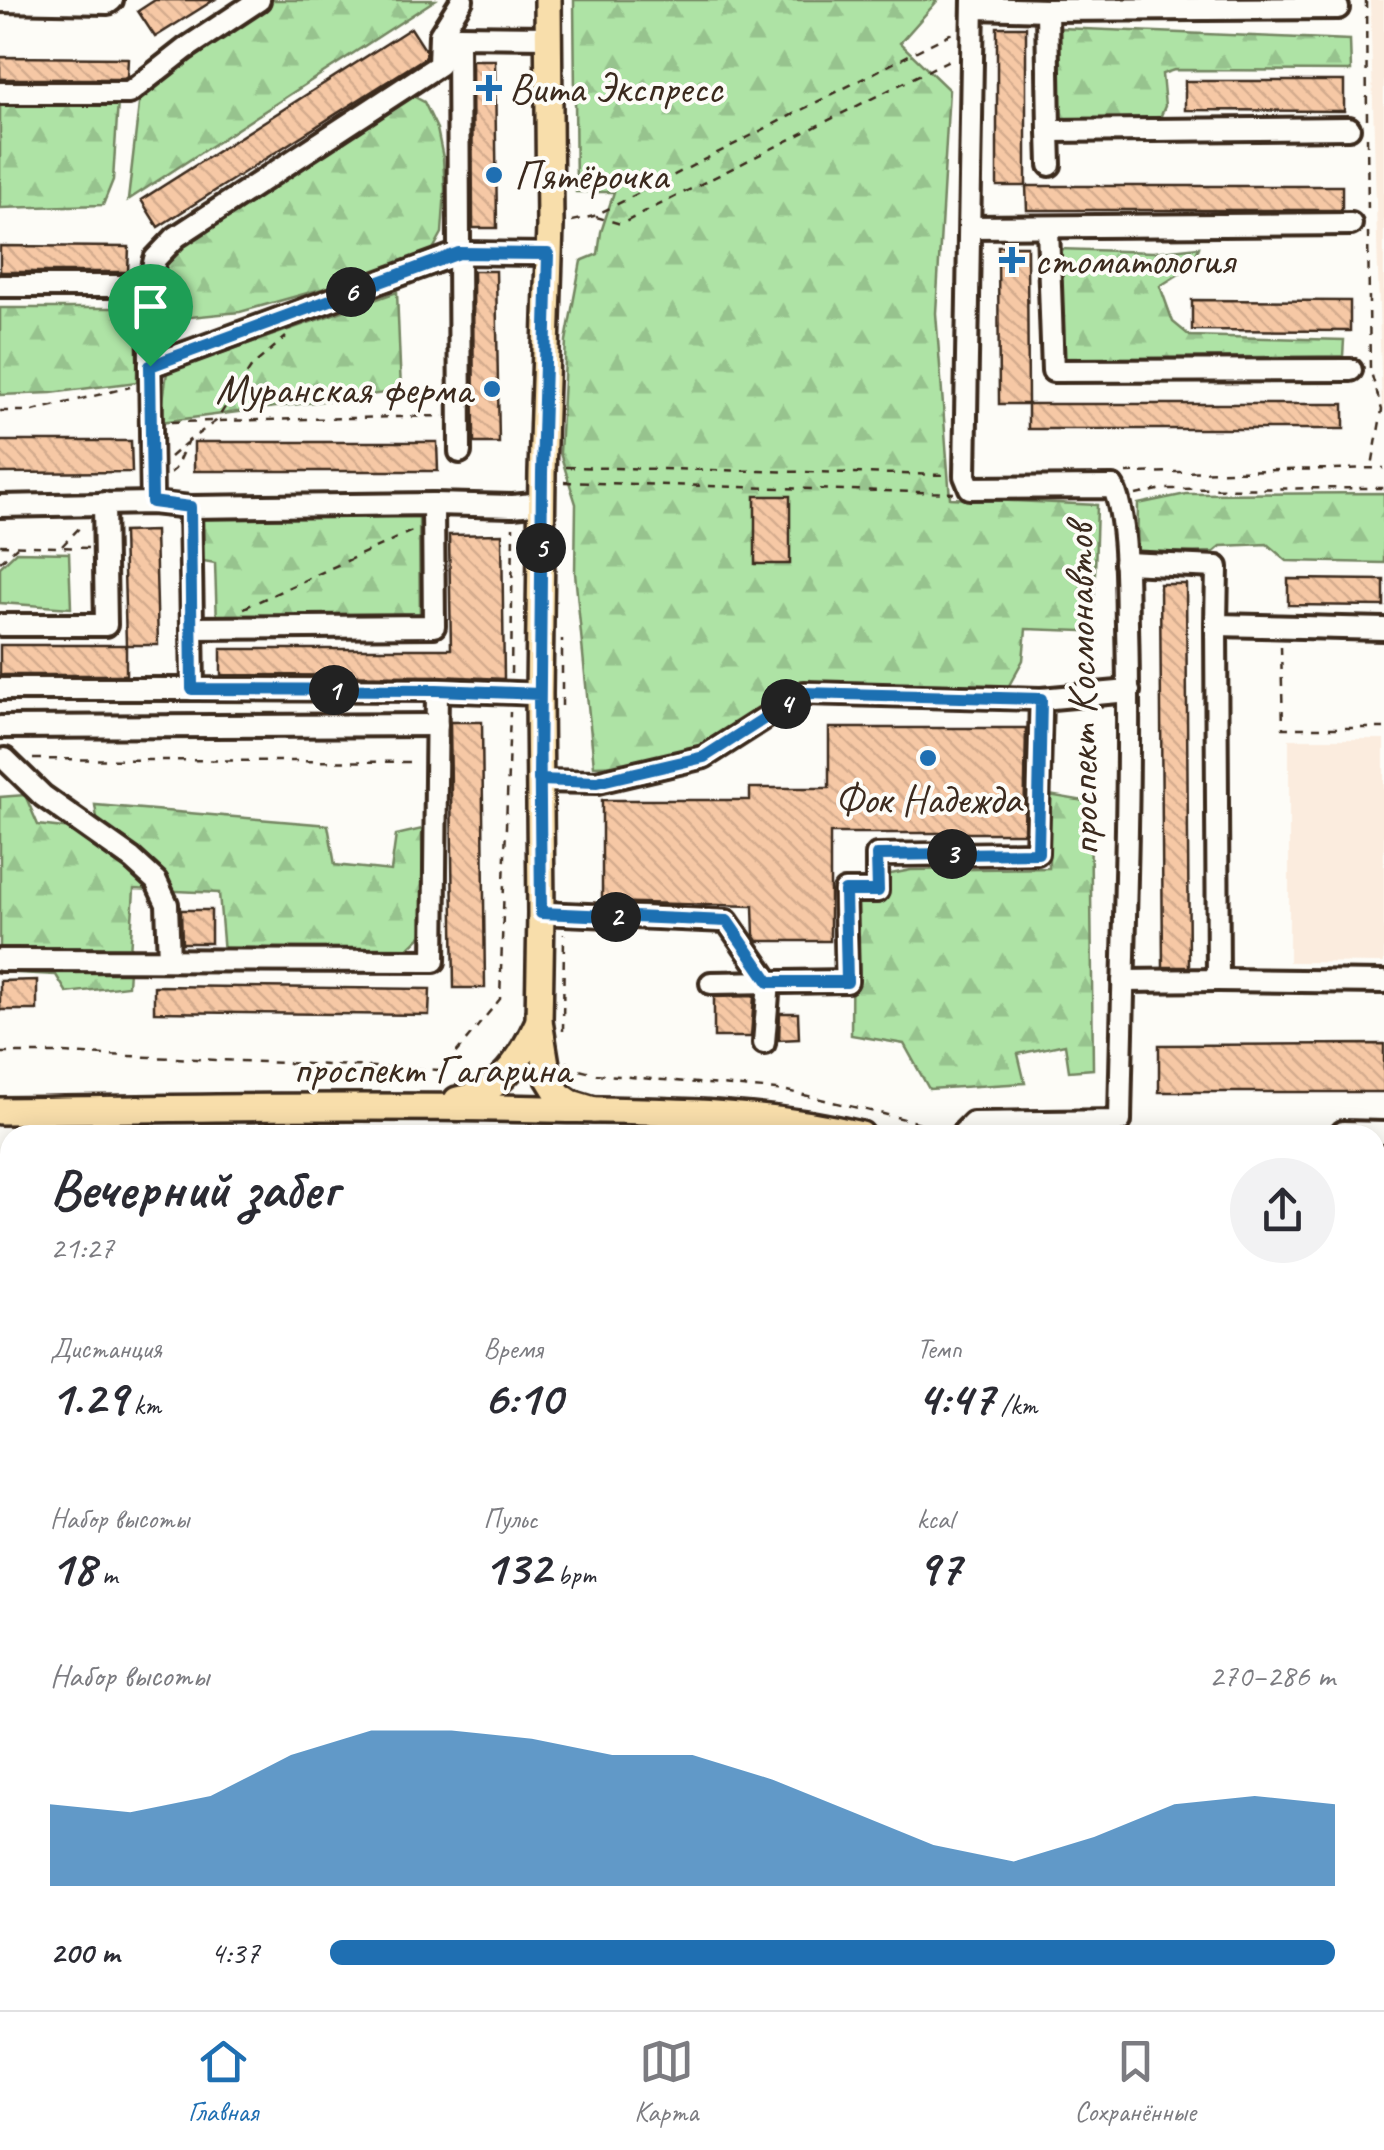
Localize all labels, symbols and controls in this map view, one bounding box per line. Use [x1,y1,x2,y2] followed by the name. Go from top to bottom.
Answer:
[509,62,724,115] place label: Вита Экспресс
[478,77,500,99] marker: Вита Экспресс
[514,149,671,202] place label: Пятёрочка
[483,164,505,186] marker: Пятёрочка
[1034,234,1237,287] place label: стоматология
[999,247,1025,273] marker: стоматология
[108,264,193,367] pin
[326,267,376,317] pin: 6
[344,274,358,309] text: 6
[123,279,178,334] icon: arrive
[215,363,476,416] place label: Муранская ферма
[481,378,503,400] marker: Муранская ферма
[1052,515,1111,856] street label: проспект Космонавтов
[516,523,566,573] pin: 5
[535,530,547,565] text: 5
[309,665,359,715] pin: 1
[328,672,340,707] text: 1
[761,679,811,729] pin: 4
[780,686,792,721] text: 4
[917,747,939,769] marker: Фок Надежда
[835,773,1024,826] place label: Фок Надежда
[927,829,977,879] pin: 3
[946,836,958,871] text: 3
[591,892,641,942] pin: 2
[610,899,622,934] text: 2
[293,1043,575,1096] street label: проспект Гагарина
[50,1154,338,1224] text: Вечерний забег
[1230,1158,1335,1263] button: share
[50,1227,114,1268] text: 21:27
[50,1331,162,1366] text: Дистанция
[483,1331,542,1366] text: Время
[917,1331,962,1366] text: Темп
[50,1366,127,1429] text: 1.29
[483,1366,562,1429] text: 6:10
[917,1366,994,1429] text: 4:47
[127,1387,161,1422] text: km
[994,1387,1037,1422] text: /km
[50,1501,189,1536] text: Набор высоты
[483,1501,537,1536] text: Пульс
[917,1501,954,1536] text: kcal
[50,1536,95,1599] text: 18
[483,1536,551,1599] text: 132
[917,1536,961,1599] text: 97
[95,1557,117,1592] text: m
[551,1557,596,1592] text: bpm
[50,1655,209,1696] text: Набор высоты
[1209,1655,1335,1696] text: 270–286 m
[50,1932,119,1973] text: 200 m
[210,1932,260,1973] text: 4:37
[188,2034,258,2129] tab: Главная
[634,2034,698,2129] tab: Карта
[1074,2034,1196,2129] tab: Сохранённые

